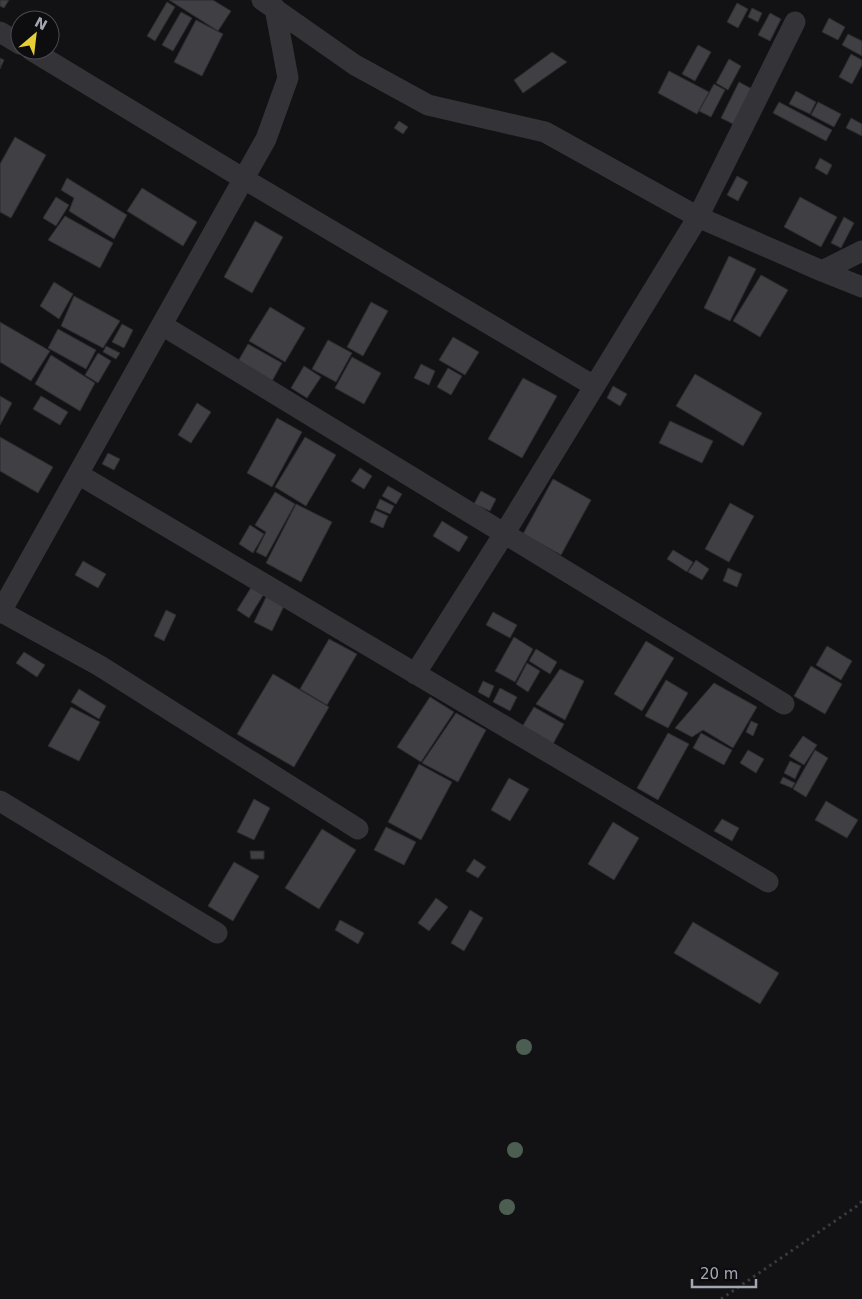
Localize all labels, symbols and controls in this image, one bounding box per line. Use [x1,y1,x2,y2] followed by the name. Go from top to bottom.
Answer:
[10,10,60,60] north arrow
[32,14,50,33] text: N
[692,1256,756,1288] scale bar
[700,1265,738,1283] text: 20 m

